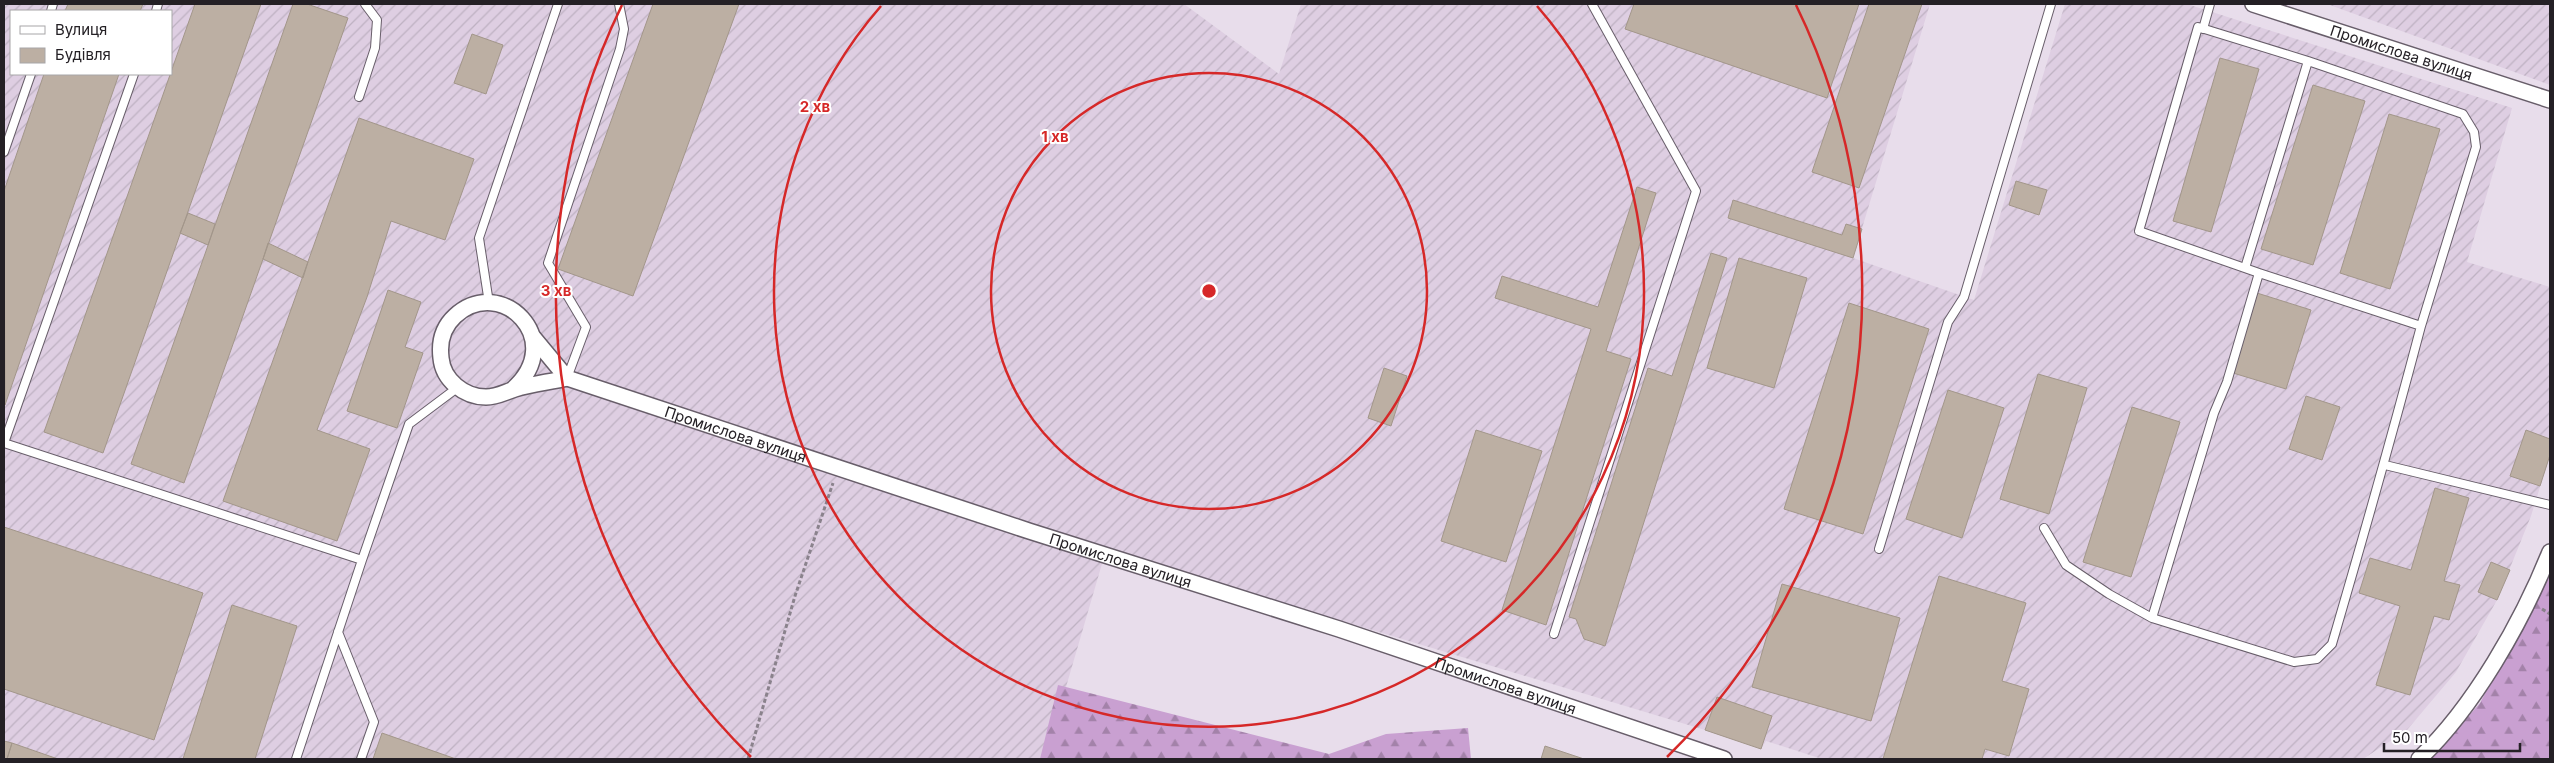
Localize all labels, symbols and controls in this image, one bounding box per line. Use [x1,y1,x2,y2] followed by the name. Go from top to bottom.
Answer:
[10,10,172,75] legend
[55,20,107,39] text: Вулиця
[2328,20,2475,84] street label: Промислова вулиця
[55,45,111,64] text: Будівля
[800,97,831,116] text: 2 хв
[1041,127,1069,146] text: 1 хв
[541,281,572,300] text: 3 хв
[1200,282,1218,300] centre of rings
[662,402,809,466] street label: Промислова вулиця
[1047,529,1194,591] street label: Промислова вулиця
[1432,653,1579,718] street label: Промислова вулиця
[2384,720,2520,752] scale bar
[2392,728,2428,747] text: 50 m

